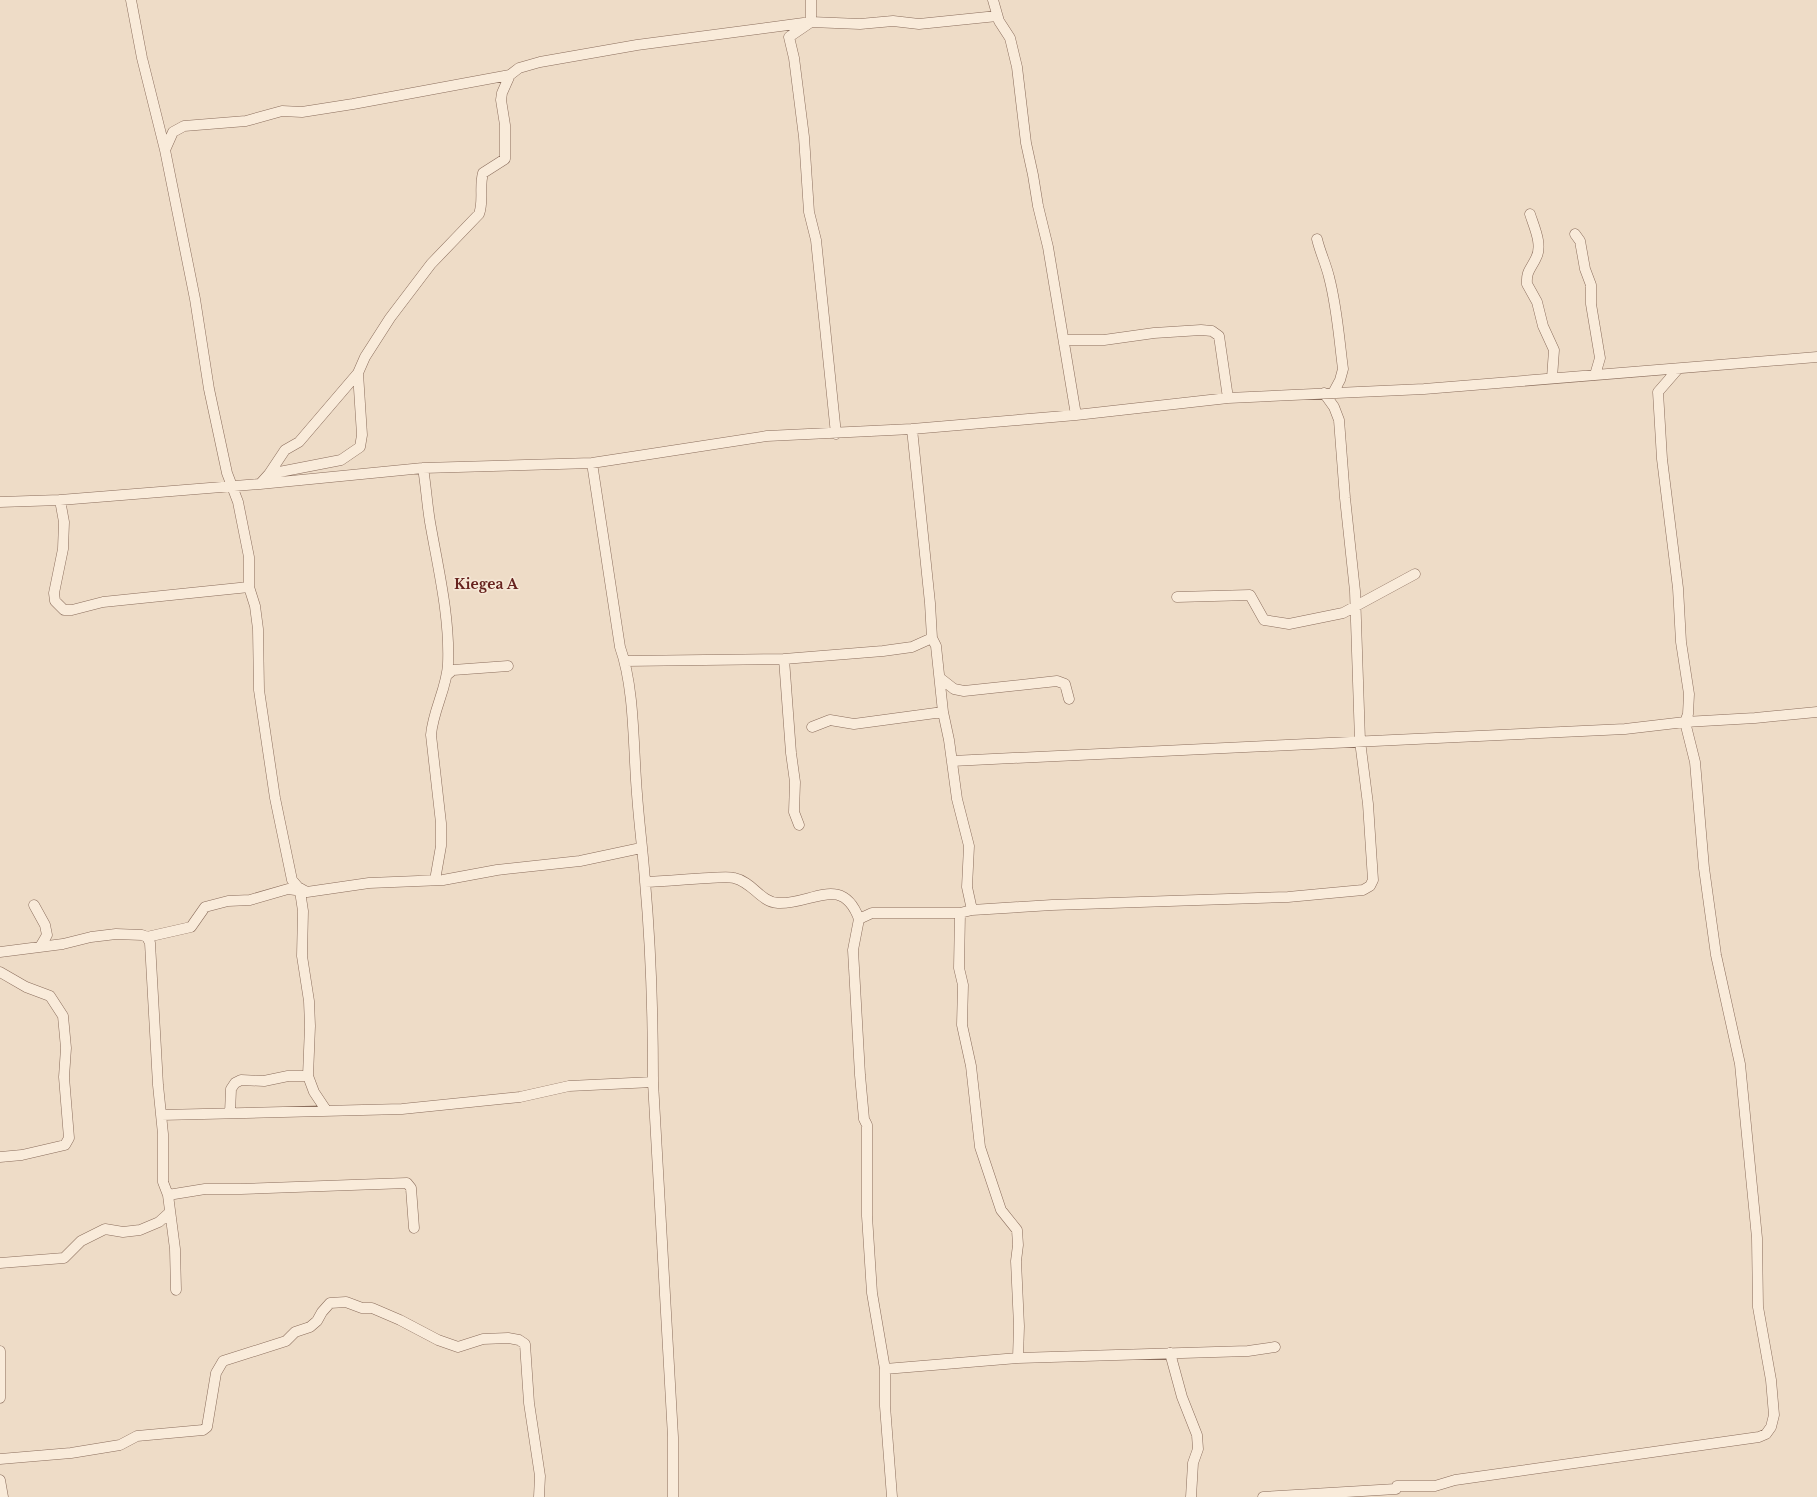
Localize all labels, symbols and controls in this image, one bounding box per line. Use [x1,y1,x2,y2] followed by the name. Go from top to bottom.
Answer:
[454,575,519,593] district label: Kiegea A

